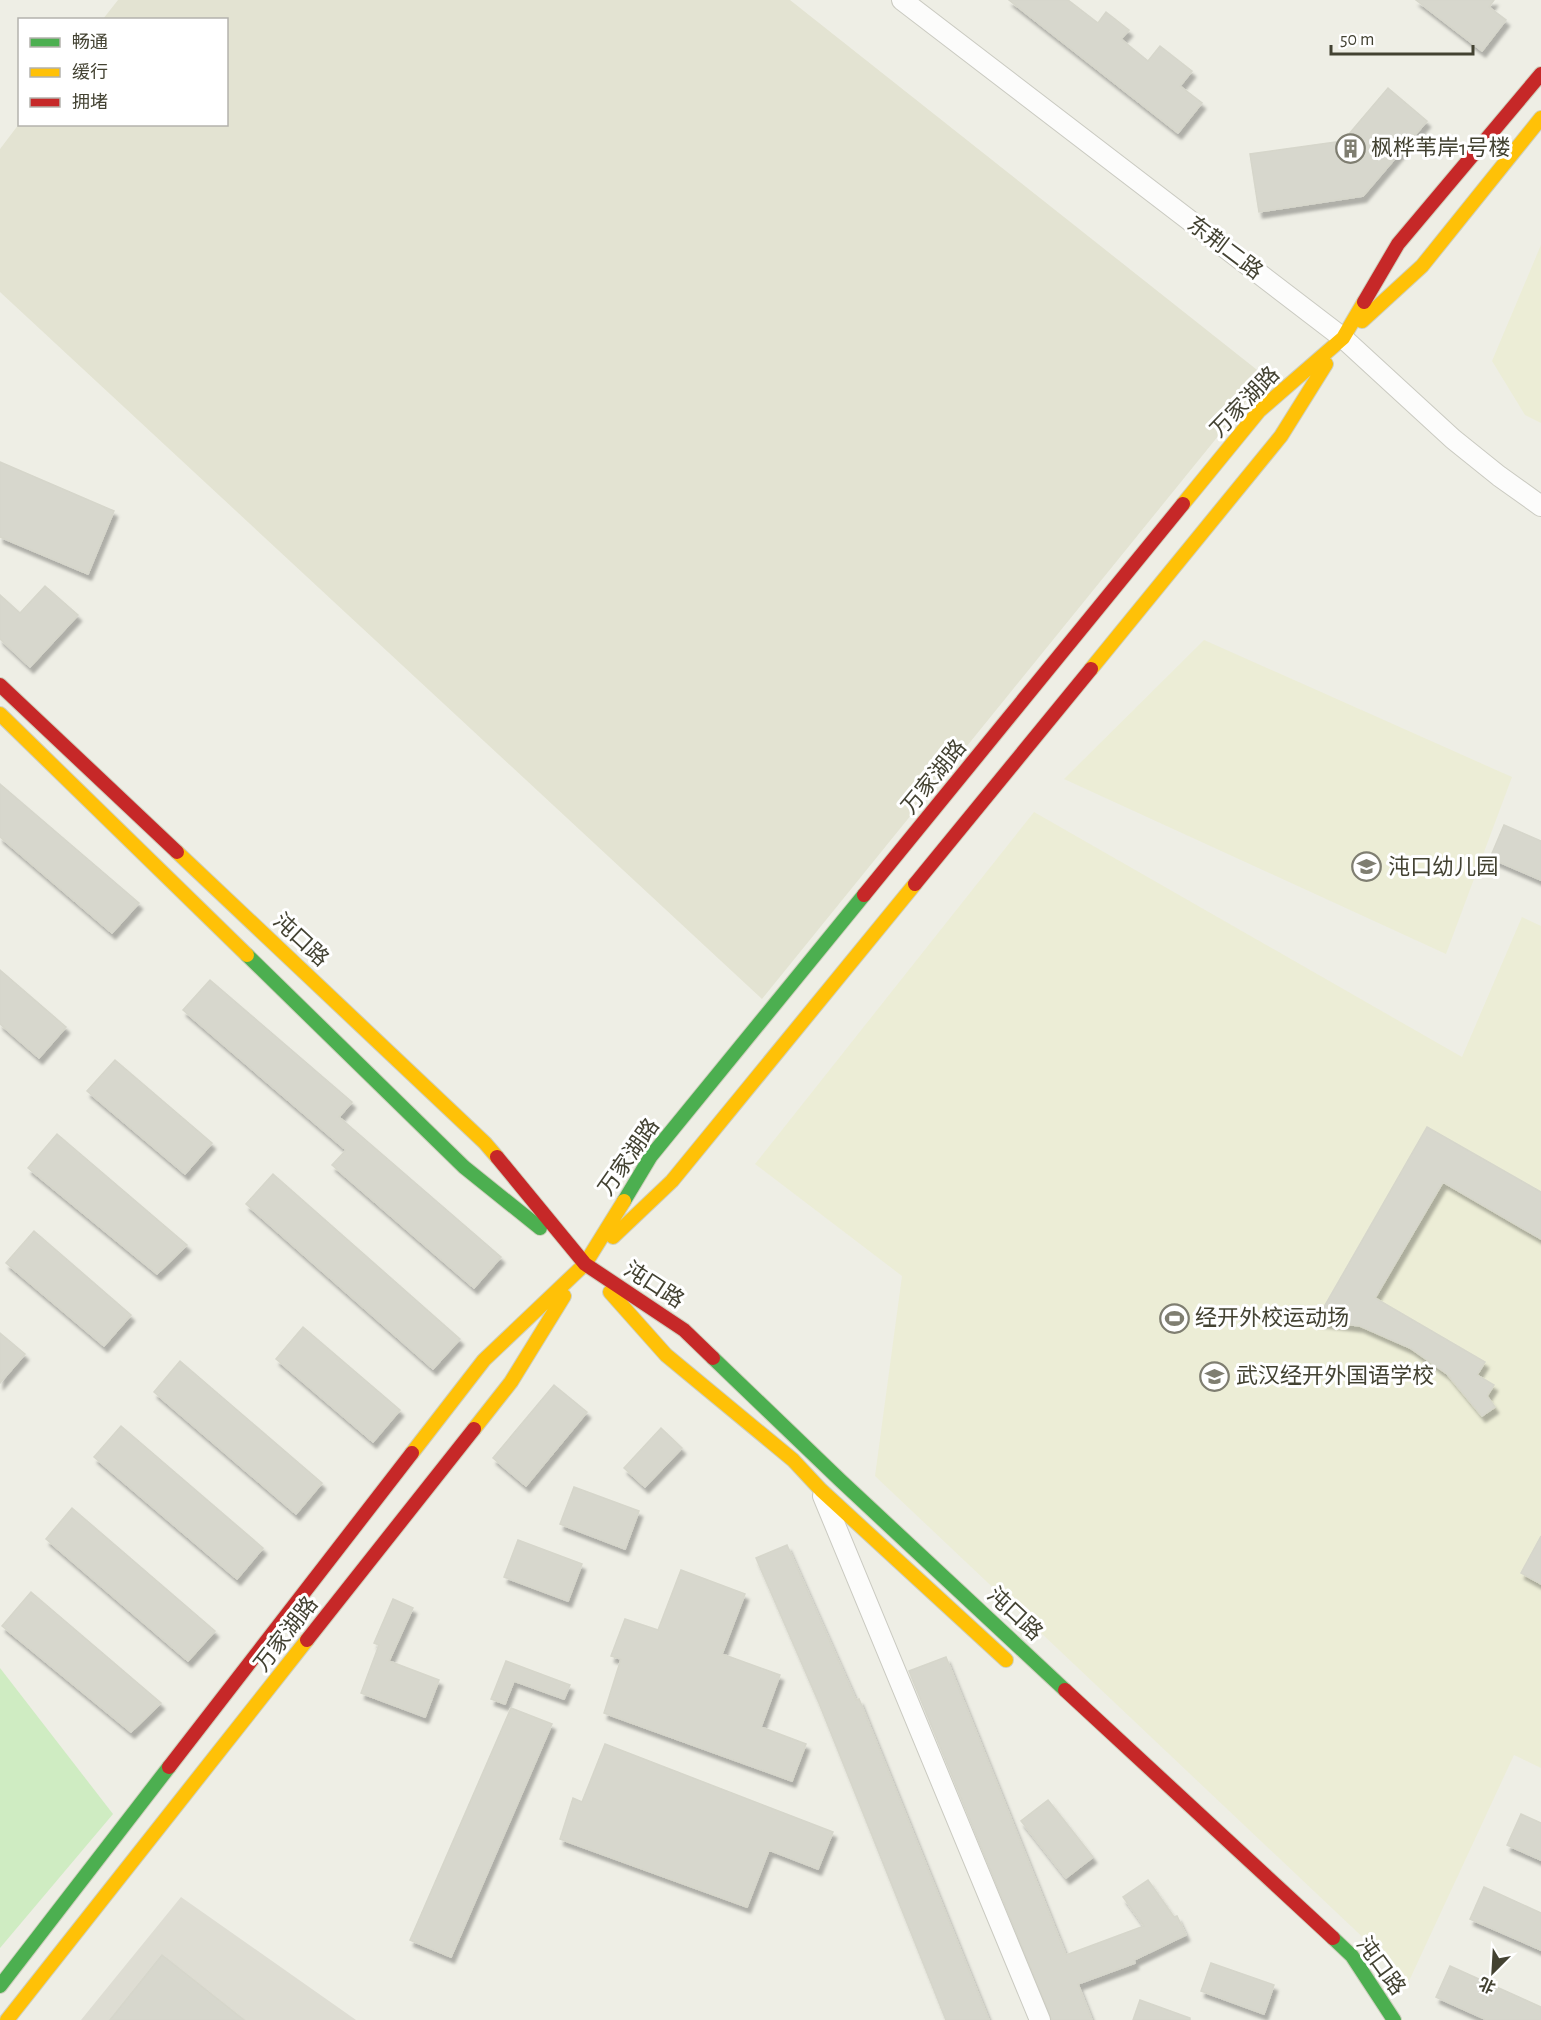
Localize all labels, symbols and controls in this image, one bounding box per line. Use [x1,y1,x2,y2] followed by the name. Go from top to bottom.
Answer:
[18,18,228,126] legend
[1331,18,1474,56] scale bar
[1340,31,1374,49] text: 50 m
[72,32,108,52] text: 畅通
[72,62,108,82] text: 缓行
[72,92,108,112] text: 拥堵
[1334,132,1366,164] building icon: 枫桦苇岸1号楼
[1371,136,1511,159] place label: 枫桦苇岸1号楼
[1183,212,1267,283] street label: 东荆二路
[1206,362,1283,441] street label: 万家湖路
[897,735,970,818] street label: 万家湖路
[1351,851,1383,883] school or university icon: 沌口幼儿园
[1388,855,1498,878] place label: 沌口幼儿园
[269,909,333,971] street label: 沌口路
[594,1114,663,1199] street label: 万家湖路
[620,1257,688,1312] street label: 沌口路
[1158,1302,1190,1334] sports icon: 经开外校运动场
[1195,1306,1349,1329] place label: 经开外校运动场
[1199,1360,1231,1392] school or university icon: 武汉经开外国语学校
[1236,1364,1434,1387] place label: 武汉经开外国语学校
[983,1583,1047,1645] street label: 沌口路
[249,1592,322,1675] street label: 万家湖路
[1353,1932,1410,1999] street label: 沌口路
[1463,1942,1523,2002] north arrow
[1476,1974,1498,1996] text: 北

